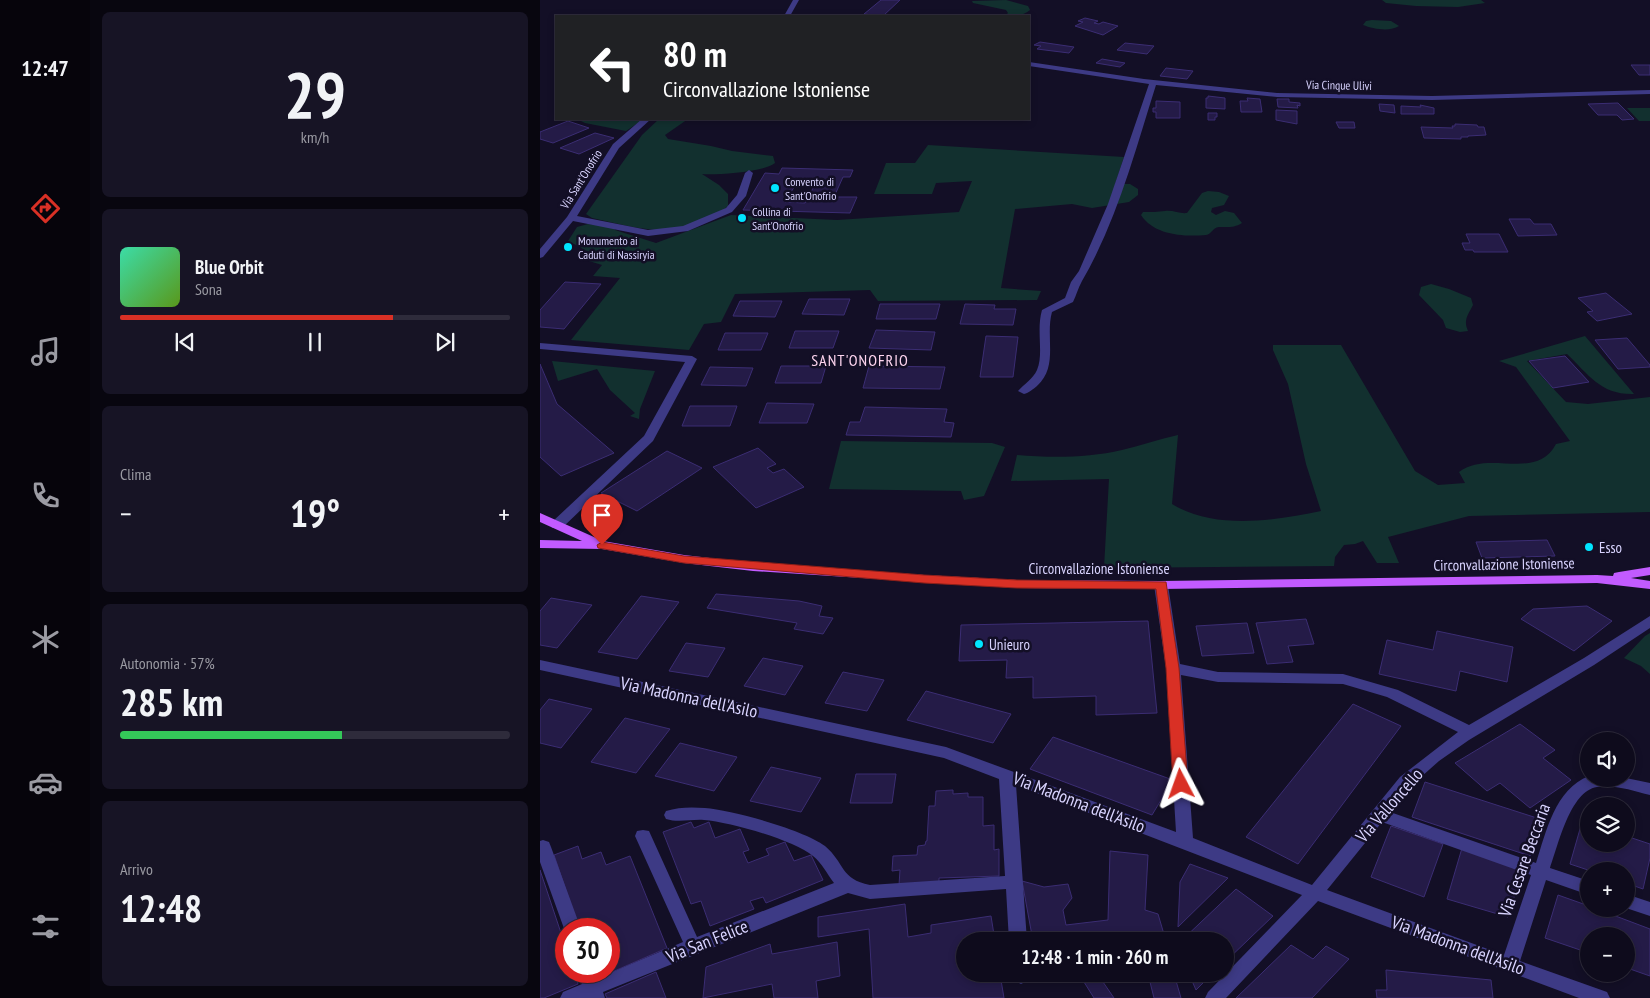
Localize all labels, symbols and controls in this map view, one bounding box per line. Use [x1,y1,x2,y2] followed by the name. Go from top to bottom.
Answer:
[663,31,727,77] text: 80 m
[580,35,645,100] icon: left
[284,52,346,136] text: 29
[21,54,69,82] text: 12:47
[663,75,870,103] text: Circonvallazione Istoniense
[1305,77,1372,93] street label: Via Cinque Ulivi
[301,127,329,147] text: km/h
[556,147,605,212] street label: Via Sant'Onofrio
[785,174,836,203] place label: Convento di Sant'Onofrio
[769,182,781,194] marker: Convento di Sant'Onofrio
[28,191,63,226] icon: directions
[752,204,803,233] place label: Collina di Sant'Onofrio
[736,212,748,224] marker: Collina di Sant'Onofrio
[578,233,655,262] place label: Monumento ai Caduti di Nassiryia
[562,241,574,253] marker: Monumento ai Caduti di Nassiryia
[195,255,264,279] text: Blue Orbit
[195,279,222,299] text: Sona
[171,328,199,356] icon: previous
[301,328,329,356] icon: pause
[431,328,459,356] icon: next
[28,334,63,369] icon: music
[811,350,909,370] district label: SANT'ONOFRIO
[120,464,151,484] text: Clima
[28,478,63,513] icon: phone
[290,488,340,537] text: 19°
[581,494,623,545] pin
[120,495,132,532] text: −
[498,495,510,532] text: +
[588,501,616,529] icon: arrive
[1599,538,1622,557] place label: Esso
[1583,541,1595,553] marker: Esso
[1433,553,1575,575] street label: Circonvallazione Istoniense
[1028,559,1170,578] street label: Circonvallazione Istoniense
[28,622,63,657] icon: climate
[989,635,1030,654] place label: Unieuro
[973,638,985,650] marker: Unieuro
[120,653,215,673] text: Autonomia · 57%
[617,671,760,723] street label: Via Madonna dell'Asilo
[120,677,223,726] text: 285 km
[1580,732,1635,982] map controls
[1580,732,1635,787] button: sound
[1154,757,1206,809] position arrow
[1350,763,1428,848] street label: Via Valloncello
[28,765,63,800] icon: car
[1009,766,1149,838] street label: Via Madonna dell'Asilo
[1580,797,1635,852] button: layers
[1492,800,1555,921] street label: Via Cesare Beccaria
[120,859,153,879] text: Arrivo
[1580,862,1635,917] button: +
[120,883,202,932] text: 12:48
[28,909,63,944] icon: filters
[1387,910,1528,980] street label: Via Madonna dell'Asilo
[662,914,751,968] street label: Via San Felice
[555,918,620,983] speed limit sign: 30
[1580,927,1635,982] button: −
[1022,945,1168,969] text: 12:48 · 1 min · 260 m

